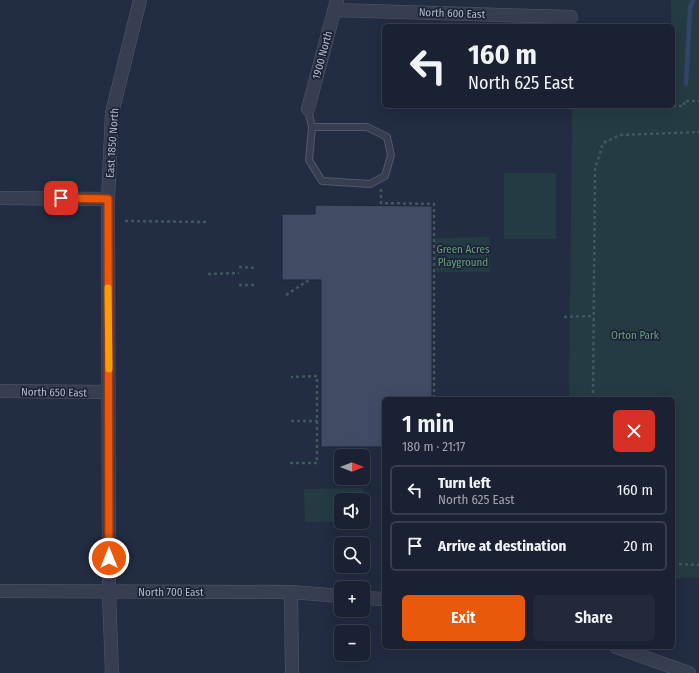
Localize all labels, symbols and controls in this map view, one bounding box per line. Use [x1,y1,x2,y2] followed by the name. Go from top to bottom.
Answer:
[419,6,486,21] street label: North 600 East
[310,30,335,81] street label: 1900 North
[468,38,537,71] text: 160 m
[402,40,454,92] icon: left
[468,72,574,94] text: North 625 East
[104,108,121,178] street label: East 1850 North
[44,181,78,215] pin
[50,187,72,209] icon: arrive
[436,243,490,269] park label: Green Acres Playground
[611,329,660,342] park label: Orton Park
[21,385,87,400] street label: North 650 East
[402,410,454,438] text: 1 min
[613,410,655,452] button: close
[402,439,465,454] text: 180 m · 21:17
[334,449,370,485] north arrow
[334,449,370,661] map controls
[438,474,491,492] text: Turn left
[404,479,426,501] icon: left
[617,481,653,499] text: 160 m
[438,492,515,507] text: North 625 East
[334,493,370,529] button: sound
[404,535,426,557] icon: arrive
[88,537,130,579] position arrow
[334,537,370,573] button: search
[438,537,566,555] text: Arrive at destination
[624,537,653,555] text: 20 m
[334,581,370,617] button: +
[138,586,204,599] street label: North 700 East
[402,595,525,641] button: Exit
[533,595,655,641] button: Share
[334,625,370,661] button: −

